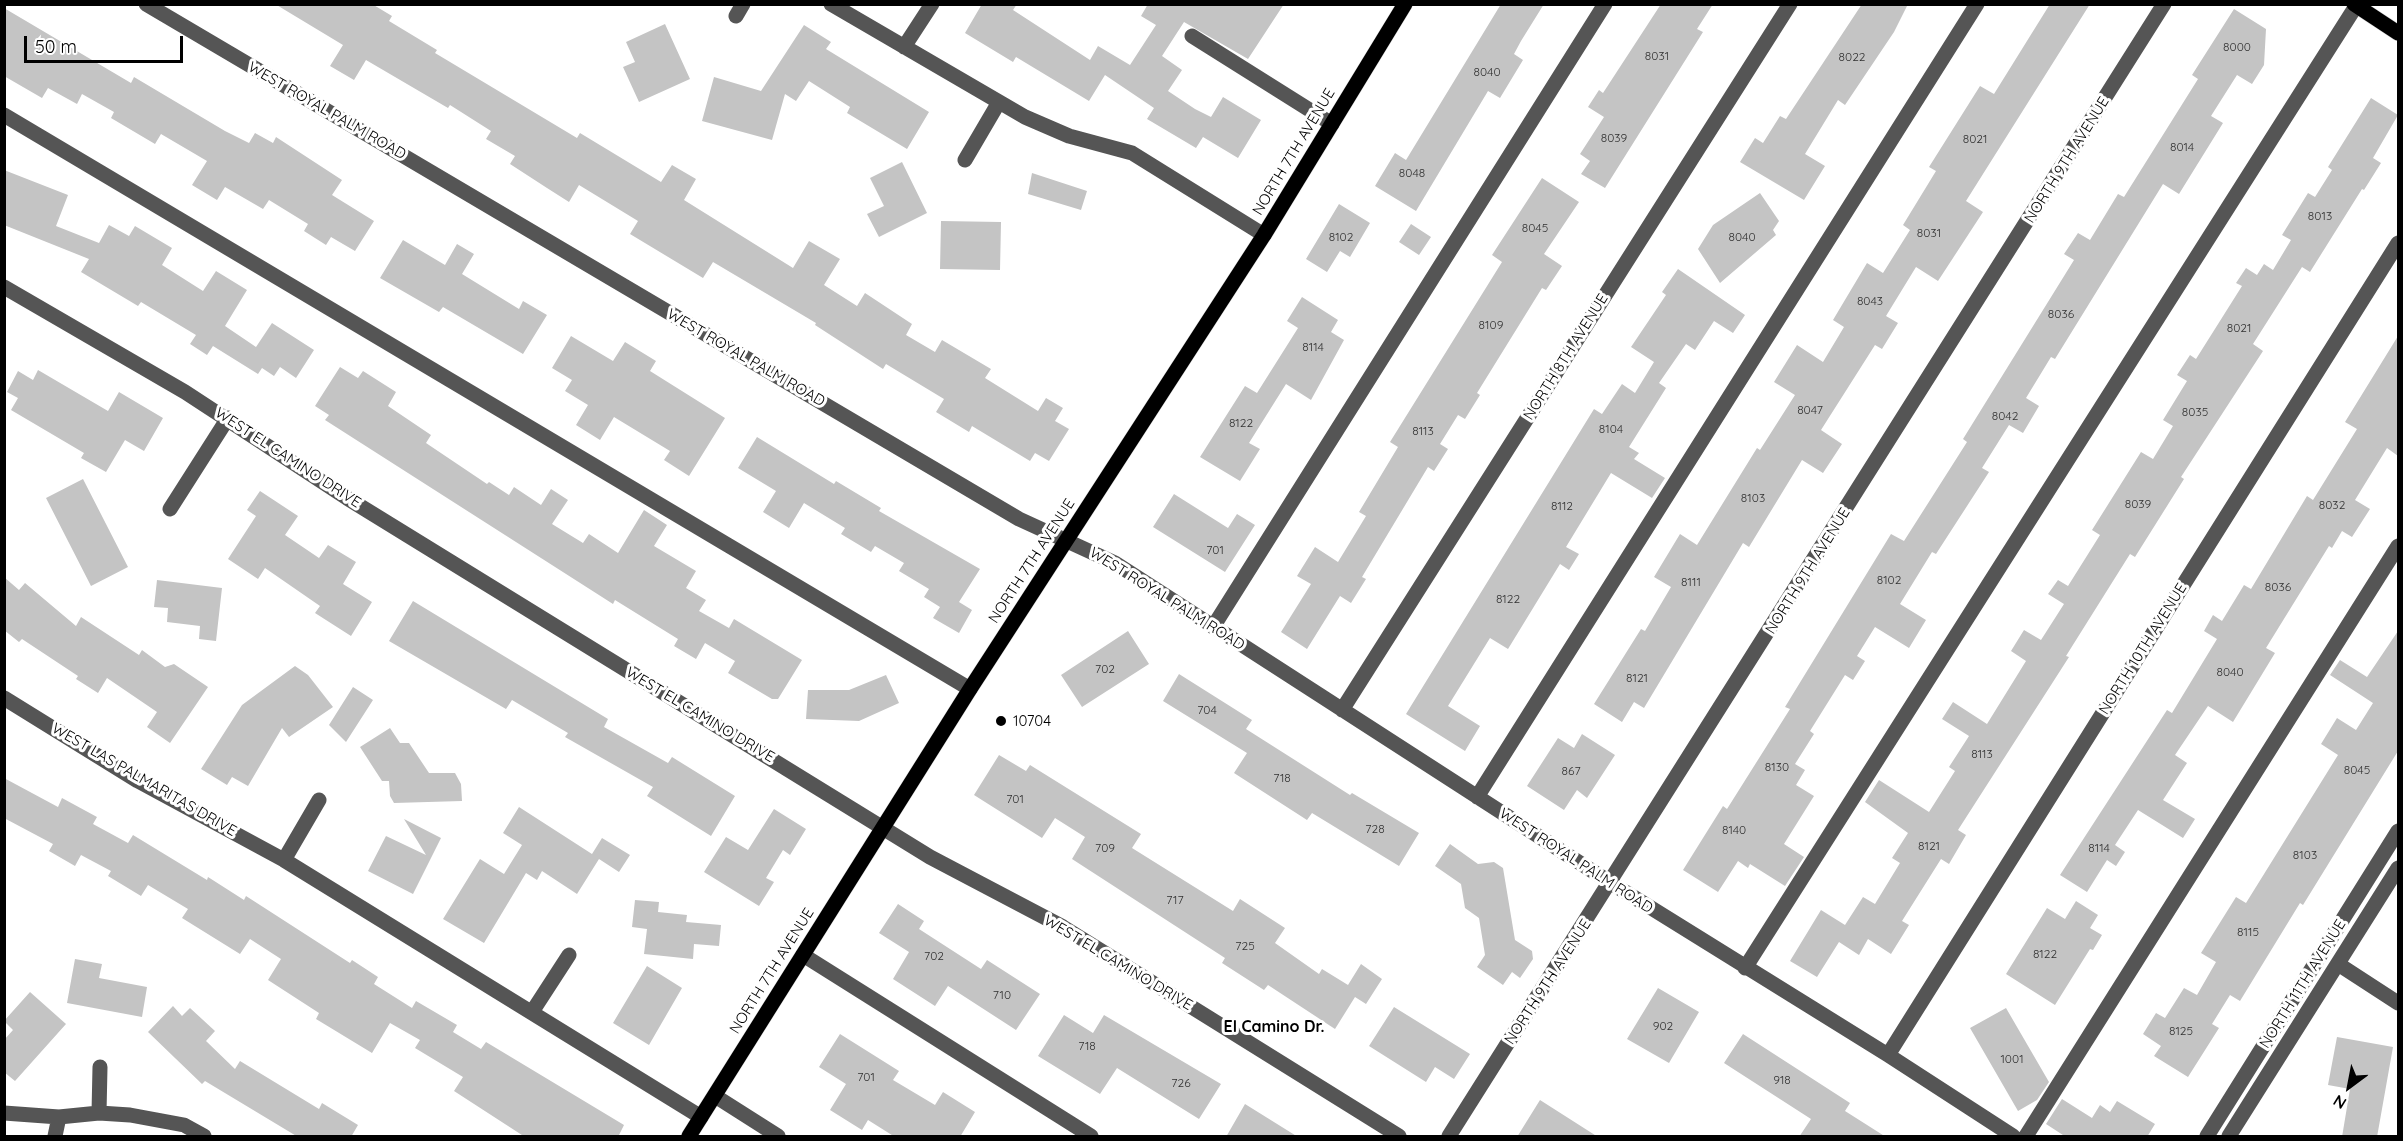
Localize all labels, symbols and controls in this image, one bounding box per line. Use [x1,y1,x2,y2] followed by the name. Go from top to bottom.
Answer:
[27,24,186,62] scale bar
[35,35,77,58] text: 50 m
[2223,40,2251,54] house number: 8000
[1645,49,1669,63] house number: 8031
[1839,50,1865,64] house number: 8022
[245,58,409,164] street label: WEST ROYAL PALM ROAD
[1473,65,1501,79] house number: 8040
[1249,85,1339,219] street label: NORTH 7TH AVENUE
[2021,94,2113,226] street label: NORTH 9TH AVENUE
[1601,131,1627,145] house number: 8039
[1963,132,1987,146] house number: 8021
[2170,140,2194,154] house number: 8014
[1399,166,1425,180] house number: 8048
[2308,209,2332,223] house number: 8013
[1522,221,1548,235] house number: 8045
[1917,226,1941,240] house number: 8031
[1329,230,1353,244] house number: 8102
[1728,230,1756,244] house number: 8040
[1520,291,1612,423] street label: NORTH 8TH AVENUE
[1857,294,1883,308] house number: 8043
[664,305,828,411] street label: WEST ROYAL PALM ROAD
[2048,307,2074,321] house number: 8036
[1479,318,1503,332] house number: 8109
[2227,321,2251,335] house number: 8021
[1302,340,1324,354] house number: 8114
[1797,403,1823,417] house number: 8047
[212,404,364,512] street label: WEST EL CAMINO DRIVE
[2182,405,2208,419] house number: 8035
[1992,409,2018,423] house number: 8042
[1229,416,1253,430] house number: 8122
[1599,422,1623,436] house number: 8104
[1412,424,1434,438] house number: 8113
[1741,491,1765,505] house number: 8103
[985,495,1079,627] street label: NORTH 7TH AVENUE
[2125,497,2151,511] house number: 8039
[2319,498,2345,512] house number: 8032
[1551,499,1573,513] house number: 8112
[1762,505,1854,637] street label: NORTH 9TH AVENUE
[1206,543,1224,557] house number: 701
[1086,544,1248,654] street label: WEST ROYAL PALM ROAD
[1877,573,1901,587] house number: 8102
[1681,575,1701,589] house number: 8111
[2095,580,2191,718] street label: NORTH 10TH AVENUE
[2265,580,2291,594] house number: 8036
[1496,592,1520,606] house number: 8122
[1095,662,1115,676] house number: 702
[622,663,778,767] street label: WEST EL CAMINO DRIVE
[2216,665,2244,679] house number: 8040
[1626,671,1648,685] house number: 8121
[1197,703,1217,717] house number: 704
[1013,712,1051,730] place label: 10704
[994,714,1008,728] marker: 10704
[48,720,240,840] street label: WEST LAS PALMARITAS DRIVE
[1971,747,1993,761] house number: 8113
[1765,760,1789,774] house number: 8130
[2344,763,2370,777] house number: 8045
[1561,764,1581,778] house number: 867
[1273,771,1291,785] house number: 718
[1006,792,1024,806] house number: 701
[1496,805,1656,917] street label: WEST ROYAL PALM ROAD
[1365,822,1385,836] house number: 728
[1722,823,1746,837] house number: 8140
[1918,839,1940,853] house number: 8121
[1095,841,1115,855] house number: 709
[2088,841,2110,855] house number: 8114
[2293,848,2317,862] house number: 8103
[1166,893,1184,907] house number: 717
[726,905,818,1037] street label: NORTH 7TH AVENUE
[1040,911,1196,1015] street label: WEST EL CAMINO DRIVE
[1501,916,1595,1048] street label: NORTH 9TH AVENUE
[2256,916,2350,1052] street label: NORTH 11TH AVENUE
[2237,925,2259,939] house number: 8115
[1235,939,1255,953] house number: 725
[2033,947,2057,961] house number: 8122
[924,949,944,963] house number: 702
[993,988,1011,1002] house number: 710
[1223,1017,1325,1037] district label: El Camino Dr.
[1653,1019,1673,1033] house number: 902
[2169,1024,2193,1038] house number: 8125
[1078,1039,1096,1053] house number: 718
[2000,1052,2024,1066] house number: 1001
[2319,1057,2379,1117] north arrow
[857,1070,875,1084] house number: 701
[1773,1073,1791,1087] house number: 918
[1171,1076,1191,1090] house number: 726
[2329,1091,2350,1114] text: N

